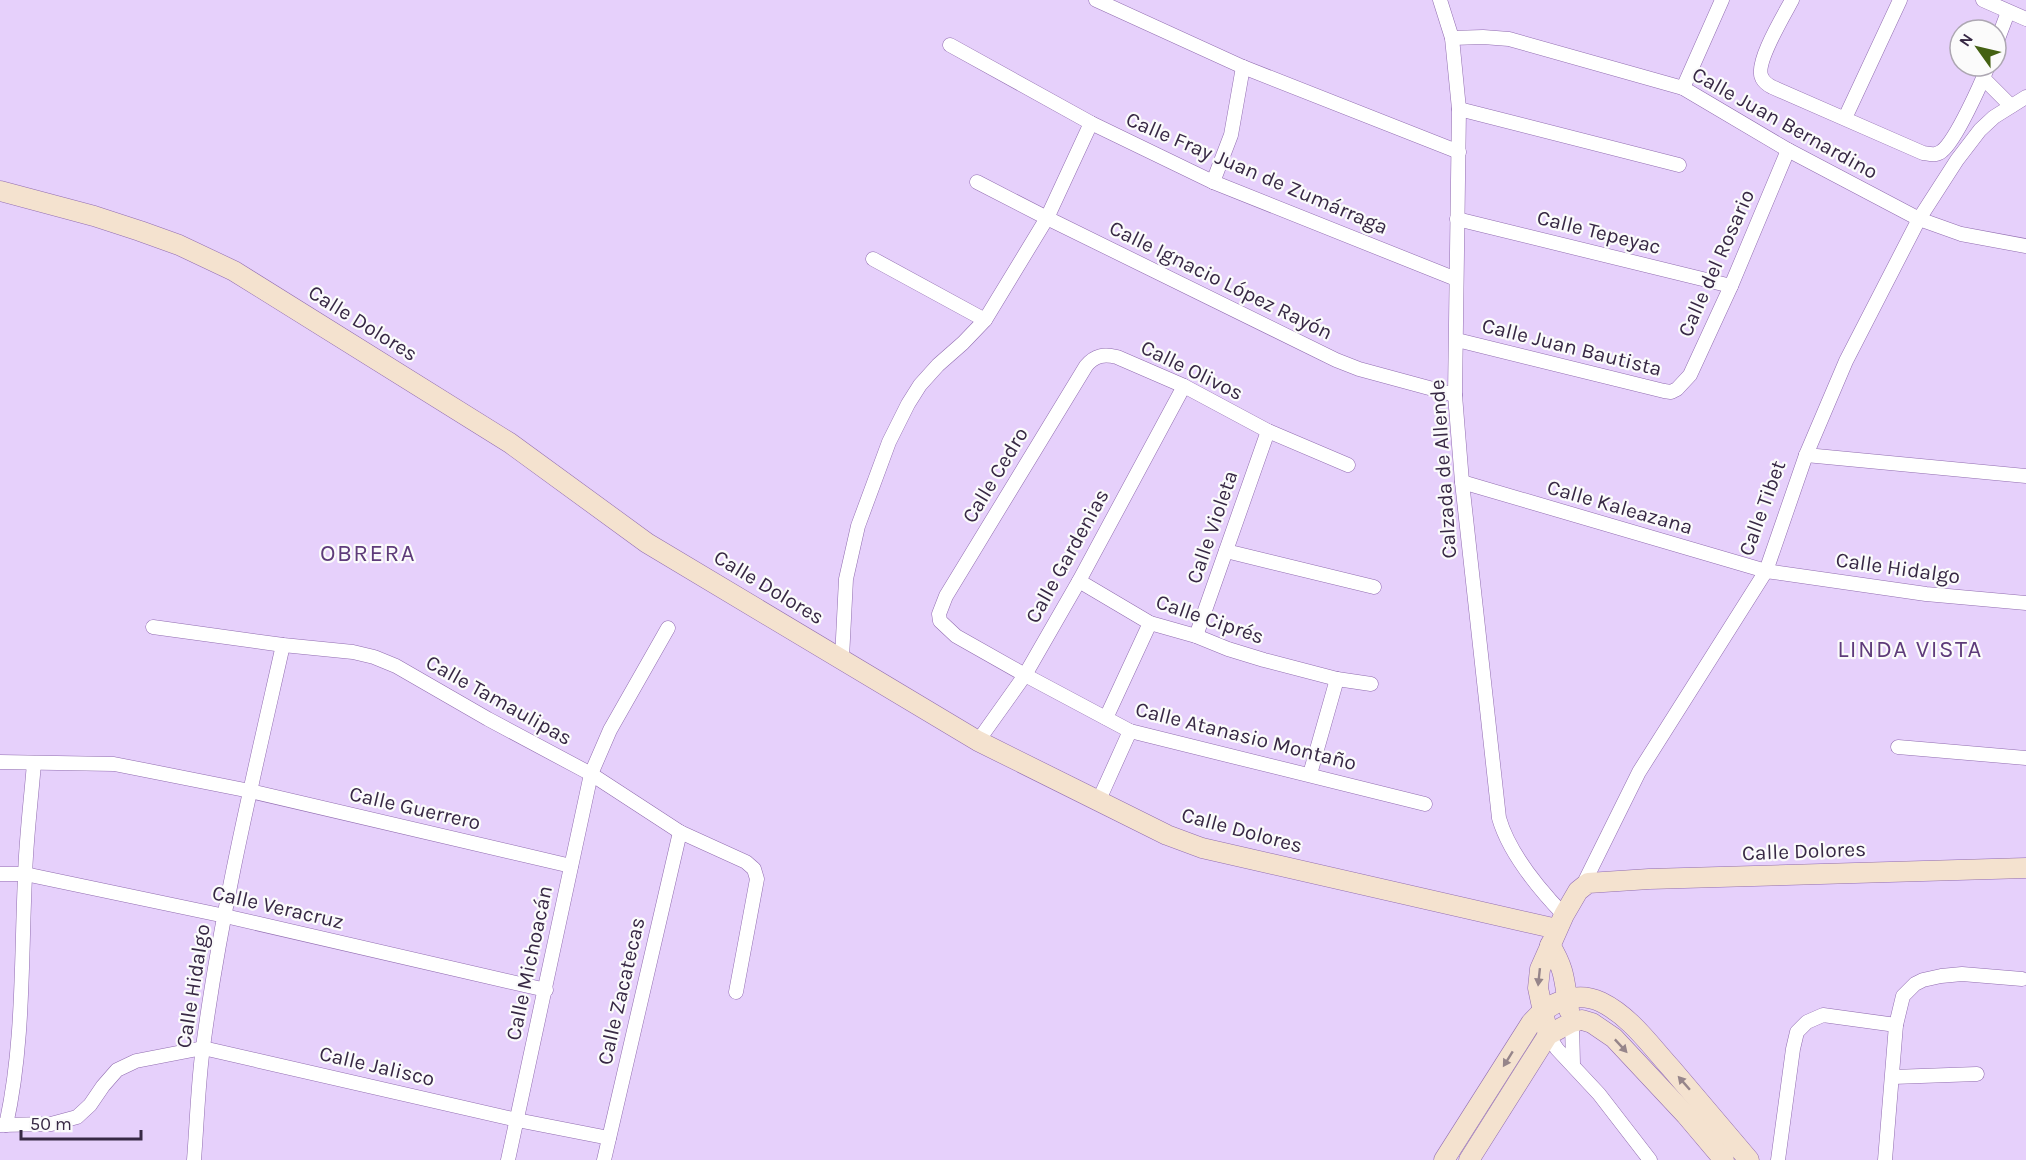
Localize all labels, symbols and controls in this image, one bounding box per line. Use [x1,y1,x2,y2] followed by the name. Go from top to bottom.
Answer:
[1948,18,2008,78] north arrow
[1955,30,1977,50] text: N
[1688,62,1882,184] street label: Calle Juan Bernardino
[1123,107,1391,239] street label: Calle Fray Juan de Zumárraga
[1673,186,1759,340] street label: Calle del Rosario
[1535,205,1663,259] street label: Calle Tepeyac
[1106,215,1336,345] street label: Calle Ignacio López Rayón
[304,280,422,366] street label: Calle Dolores
[1480,313,1664,381] street label: Calle Juan Bautista
[1137,335,1247,405] street label: Calle Olivos
[1425,379,1461,559] street label: Calzada de Allende
[957,423,1033,527] street label: Calle Cedro
[1734,457,1790,559] street label: Calle Tibet
[1182,467,1242,587] street label: Calle Violeta
[1544,475,1696,539] street label: Calle Kaleazana
[1020,485,1114,627] street label: Calle Gardenias
[320,539,416,567] district label: OBRERA
[710,545,828,629] street label: Calle Dolores
[1834,547,1962,589] street label: Calle Hidalgo
[1153,589,1267,649] street label: Calle Ciprés
[1837,635,1983,663] district label: LINDA VISTA
[422,650,576,750] street label: Calle Tamaulipas
[1133,697,1359,775] street label: Calle Atanasio Montaño
[347,781,483,835] street label: Calle Guerrero
[1179,802,1305,858] street label: Calle Dolores
[1742,837,1866,865] street label: Calle Dolores
[210,880,346,934] street label: Calle Veracruz
[501,883,557,1043] street label: Calle Michoacán
[592,915,650,1067] street label: Calle Zacatecas
[171,922,215,1050] street label: Calle Hidalgo
[1534,968,1544,987] one-way arrow
[1614,1038,1628,1053] one-way arrow
[317,1041,437,1091] street label: Calle Jalisco
[1503,1050,1514,1067] one-way arrow
[1677,1075,1690,1091] one-way arrow
[21,1103,141,1141] scale bar
[30,1113,72,1135] text: 50 m

